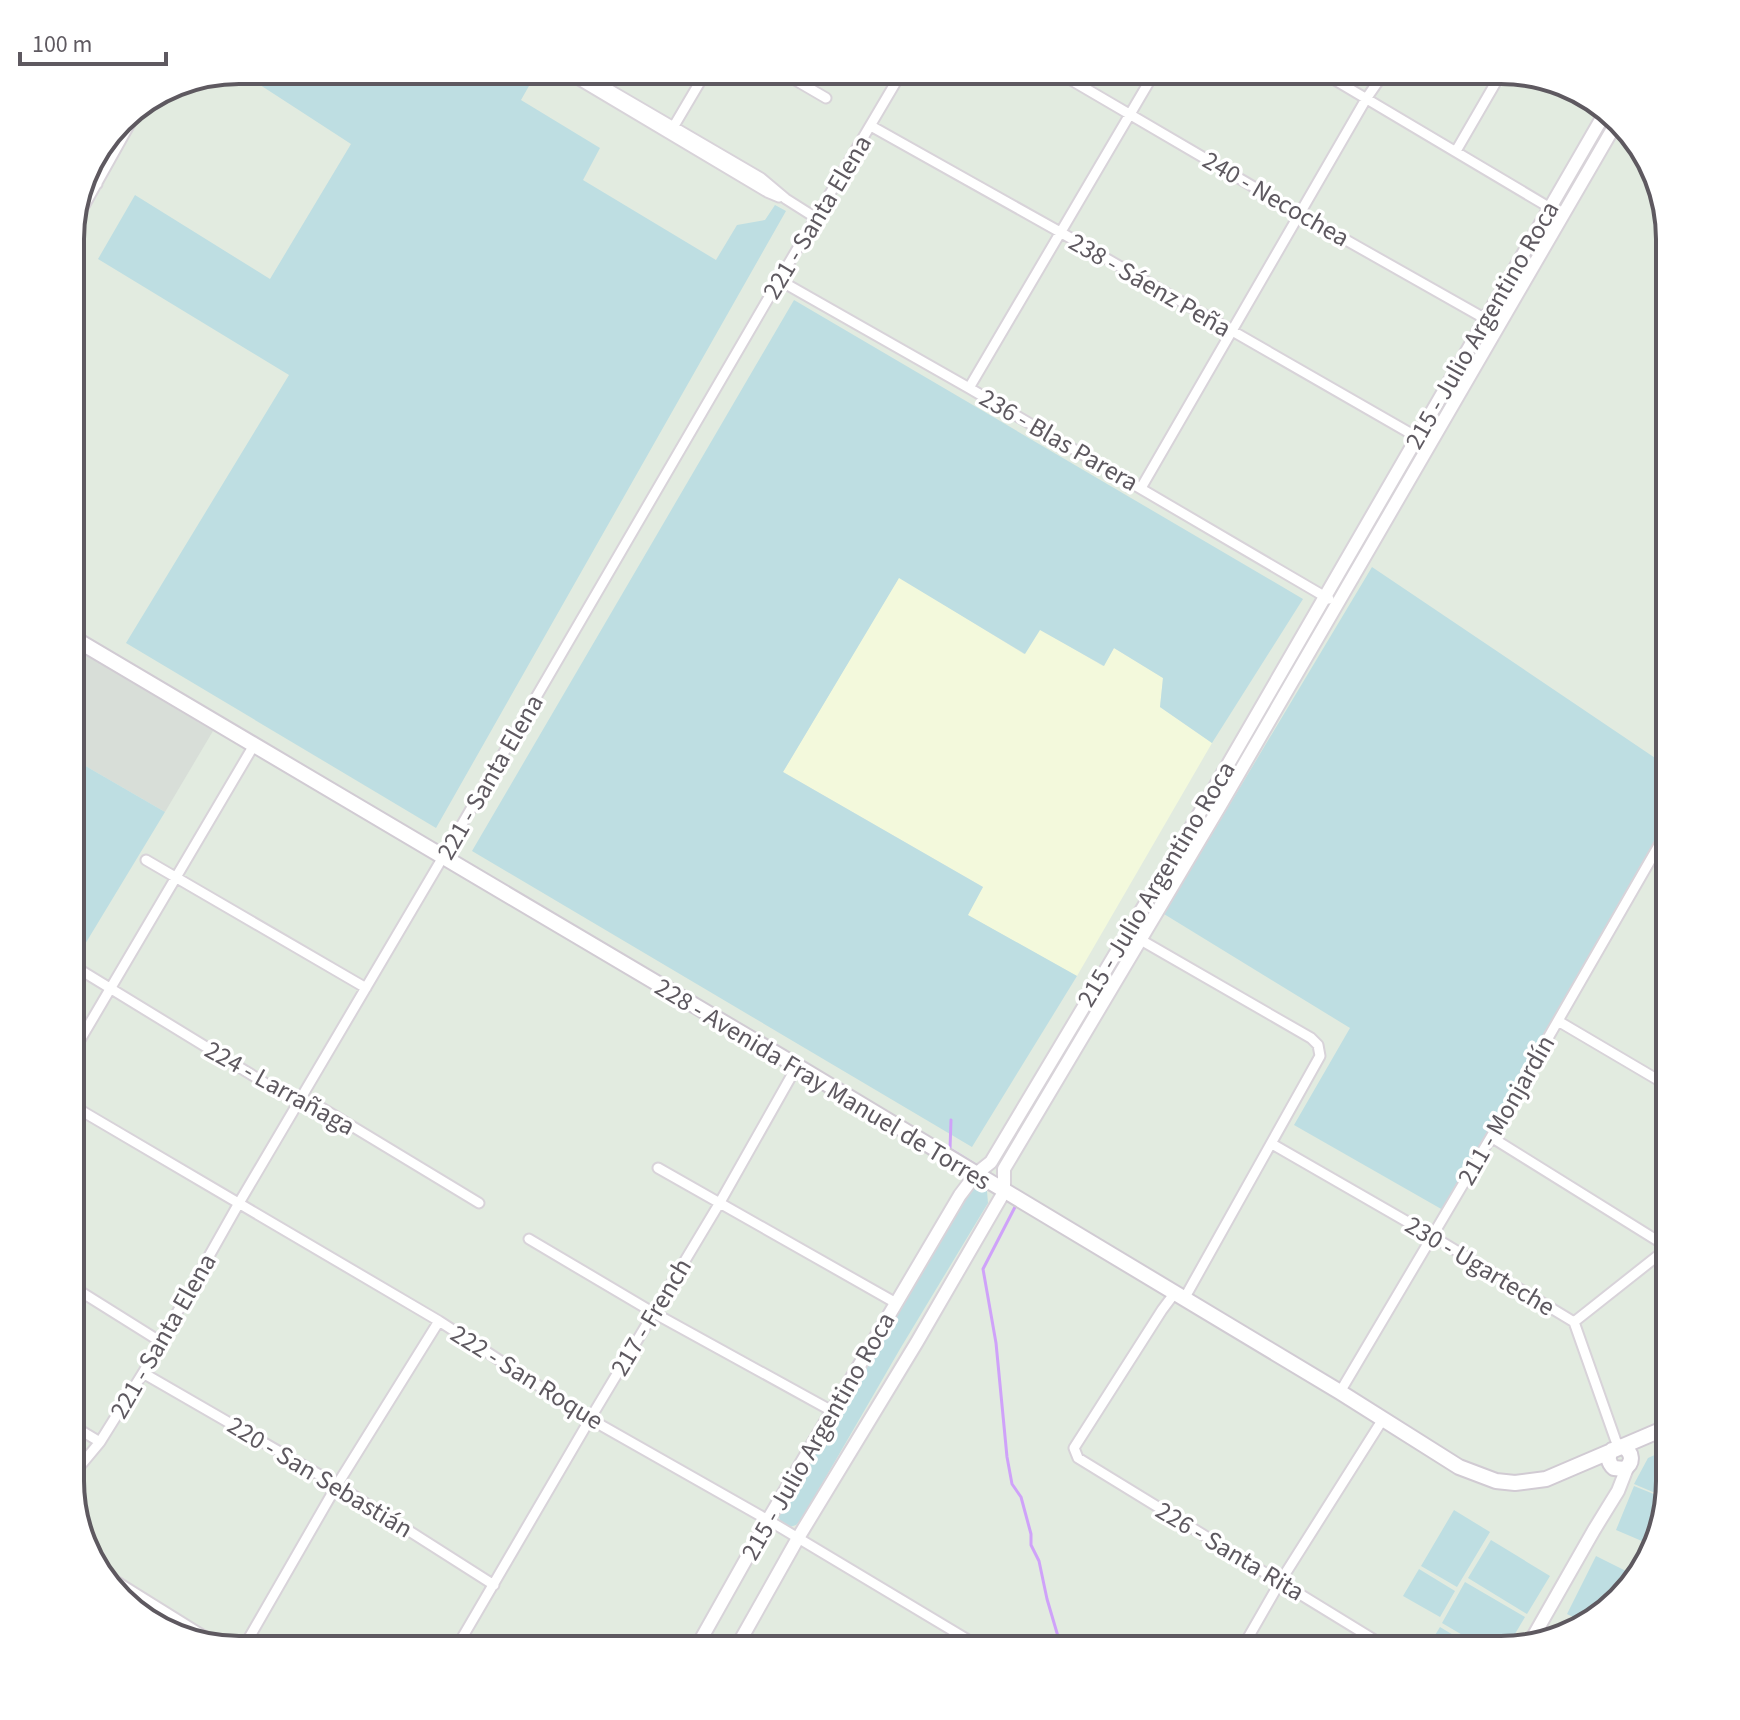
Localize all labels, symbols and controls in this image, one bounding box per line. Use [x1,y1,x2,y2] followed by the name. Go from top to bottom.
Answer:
[20,16,166,66] scale bar
[32,27,92,62] text: 100 m
[753,128,881,306] street label: 221 - Santa Elena
[1196,142,1356,256] street label: 240 - Necochea
[1396,194,1568,456] street label: 215 - Julio Argentino Roca
[1062,223,1238,347] street label: 238 - Sáenz Peña
[973,379,1145,501] street label: 236 - Blas Parera
[428,687,552,867] street label: 221 - Santa Elena
[1068,754,1244,1014] street label: 215 - Julio Argentino Roca
[648,969,998,1199] street label: 228 - Avenida Fray Manuel de Torres
[1448,1028,1564,1192] street label: 211 - Monjardín
[198,1031,362,1145] street label: 224 - Larrañaga
[1398,1207,1562,1325] street label: 230 - Ugarteche
[101,1246,225,1426] street label: 221 - Santa Elena
[601,1251,701,1383] street label: 217 - French
[732,1305,904,1567] street label: 215 - Julio Argentino Roca
[444,1315,610,1439] street label: 222 - San Roque
[220,1407,420,1547] street label: 220 - San Sebastián
[1149,1492,1311,1610] street label: 226 - Santa Rita

